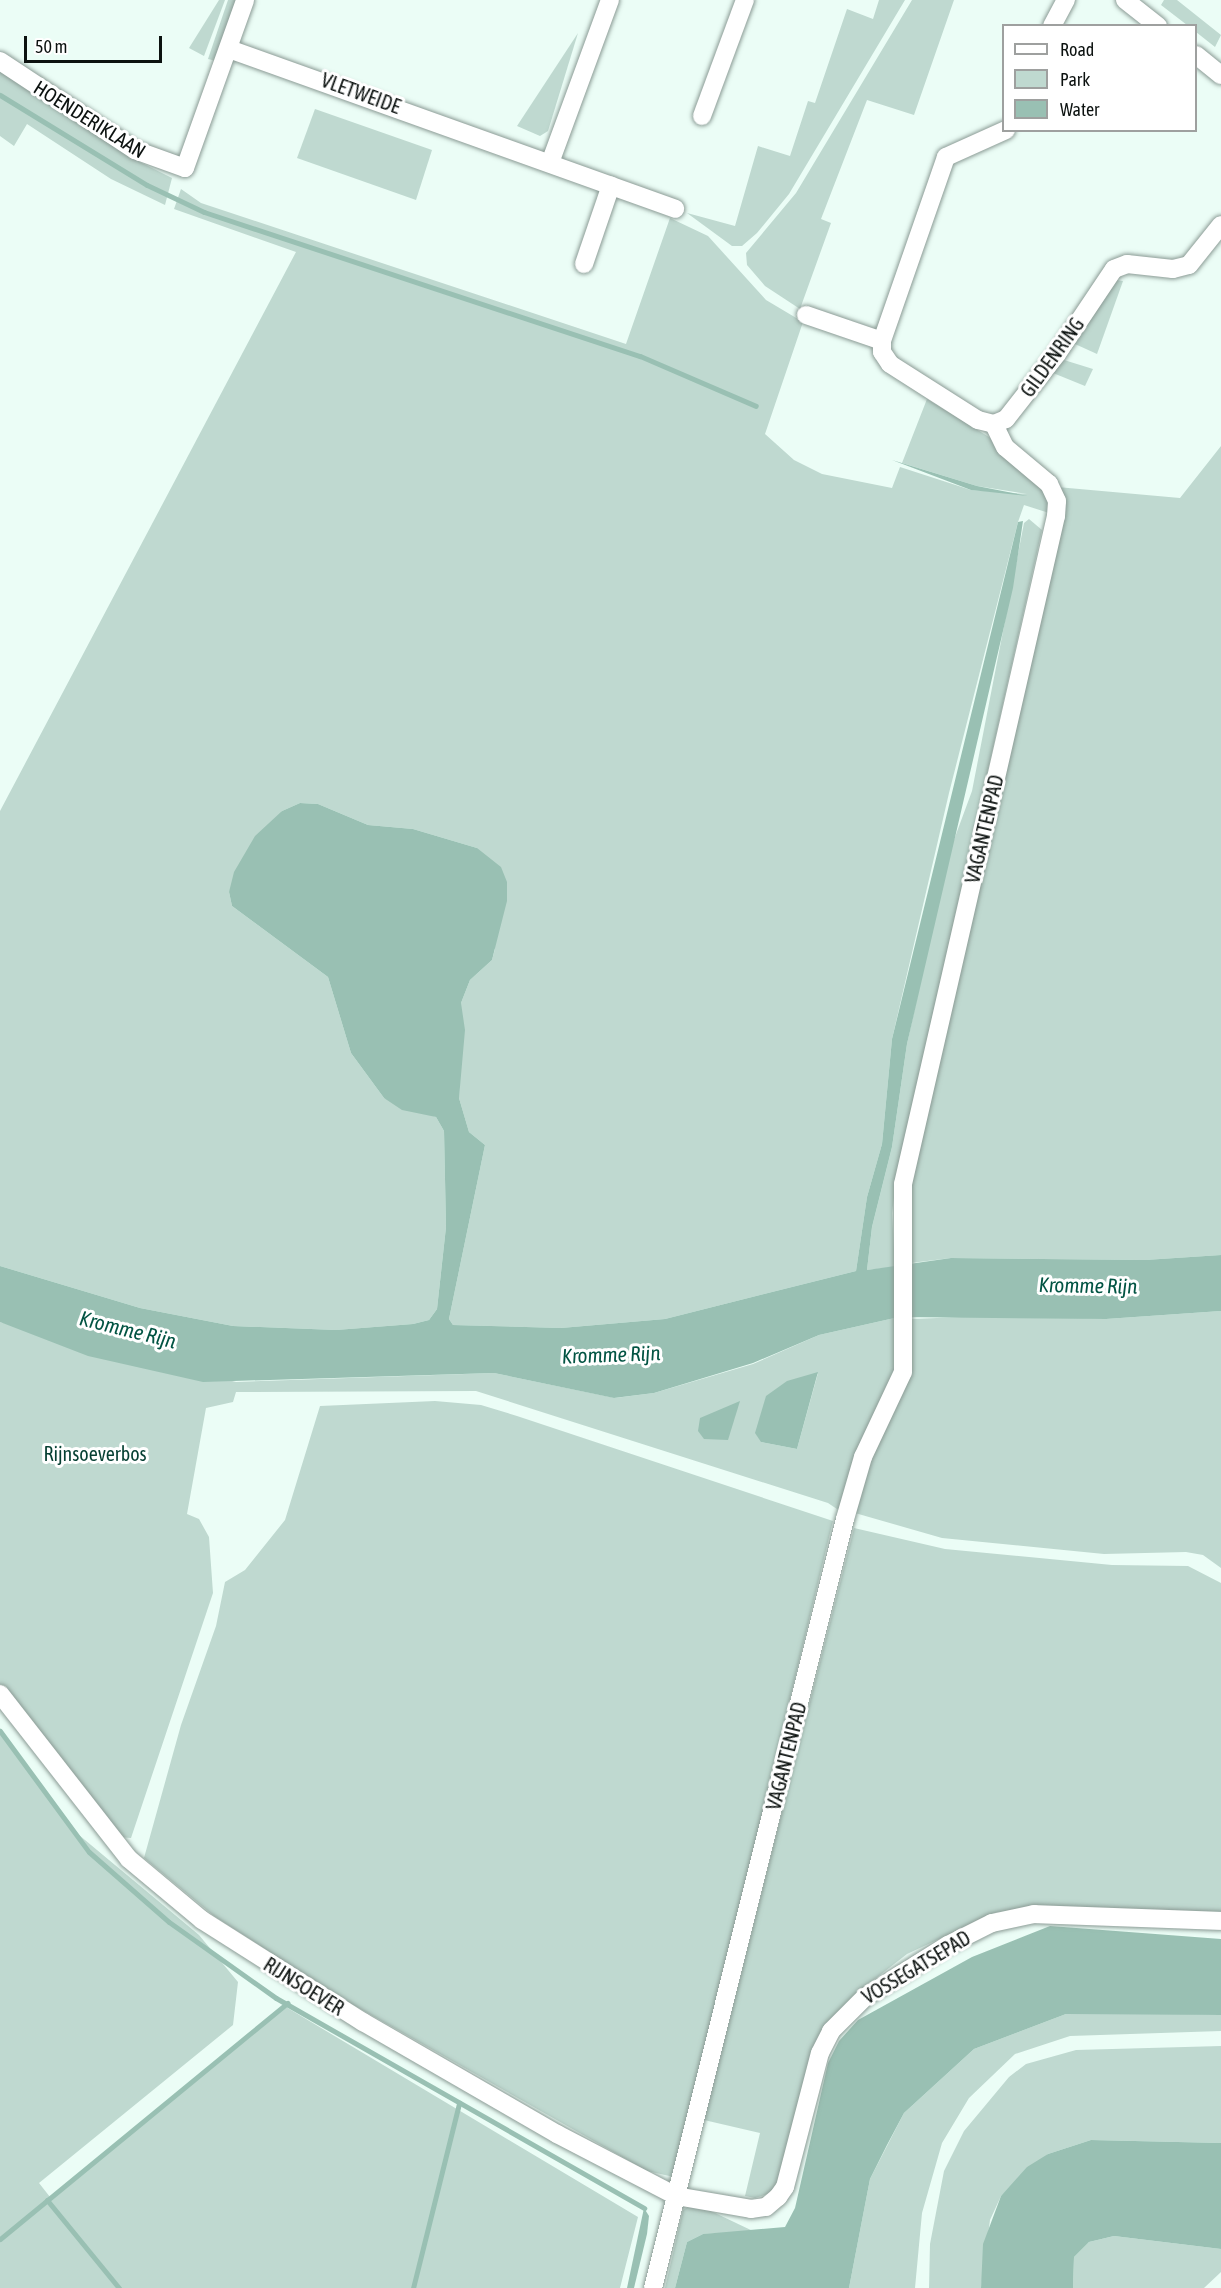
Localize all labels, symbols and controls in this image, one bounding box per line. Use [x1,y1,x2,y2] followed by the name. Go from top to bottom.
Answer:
[27,24,165,62] scale bar
[1002,24,1197,132] legend
[35,36,67,57] text: 50 m
[1060,39,1094,60] text: Road
[318,68,404,118] street label: VLETWEIDE
[1060,69,1090,90] text: Park
[30,75,150,163] street label: HOENDERIKLAAN
[1060,99,1099,120] text: Water
[1015,313,1089,401] street label: GILDENRING
[960,772,1008,886] street label: VAGANTENPAD
[1038,1272,1138,1298] water label: Kromme Rijn
[77,1305,179,1353] water label: Kromme Rijn
[561,1340,661,1368] water label: Kromme Rijn
[43,1441,147,1465] park label: Rijnsoeverbos
[761,1699,811,1813] street label: VAGANTENPAD
[858,1925,974,2009] street label: VOSSEGATSEPAD
[259,1952,349,2020] street label: RIJNSOEVER

